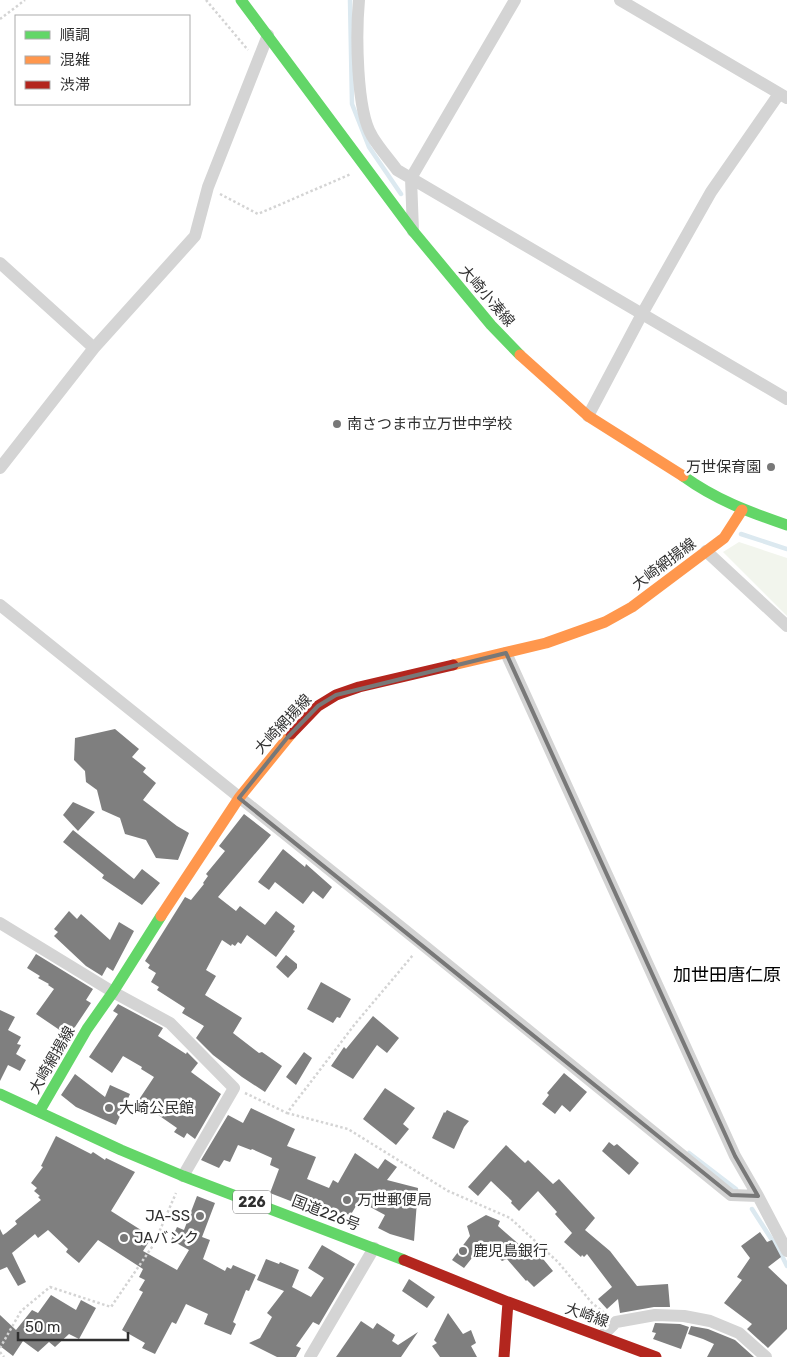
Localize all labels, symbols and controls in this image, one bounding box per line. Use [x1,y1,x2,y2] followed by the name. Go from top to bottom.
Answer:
[15,15,190,105] legend
[60,26,90,44] text: 順調
[60,51,90,69] text: 混雑
[60,76,90,94] text: 渋滞
[456,262,518,330] street label: 大崎小湊線
[347,415,512,433] place label: 南さつま市立万世中学校
[331,418,343,430] marker: 南さつま市立万世中学校
[686,458,761,476] place label: 万世保育園
[765,461,777,473] marker: 万世保育園
[629,534,699,594] street label: 大崎網揚線
[251,690,315,758] street label: 大崎網揚線
[673,964,781,986] district label: 加世田唐仁原
[25,1023,79,1097] street label: 大崎網揚線
[119,1099,194,1117] place label: 大崎公民館
[103,1102,115,1114] marker: 大崎公民館
[233,1190,271,1214] road number: 226
[357,1191,432,1209] place label: 万世郵便局
[289,1192,363,1234] street label: 国道226号
[341,1194,353,1206] marker: 万世郵便局
[145,1207,190,1225] place label: JA-SS
[194,1210,206,1222] marker: JA-SS
[134,1229,199,1247] place label: JAバンク
[118,1232,130,1244] marker: JAバンク
[473,1242,548,1260] place label: 鹿児島銀行
[457,1245,469,1257] marker: 鹿児島銀行
[563,1299,611,1331] street label: 大崎線
[18,1310,128,1342] scale bar
[25,1318,60,1336] text: 50 m

